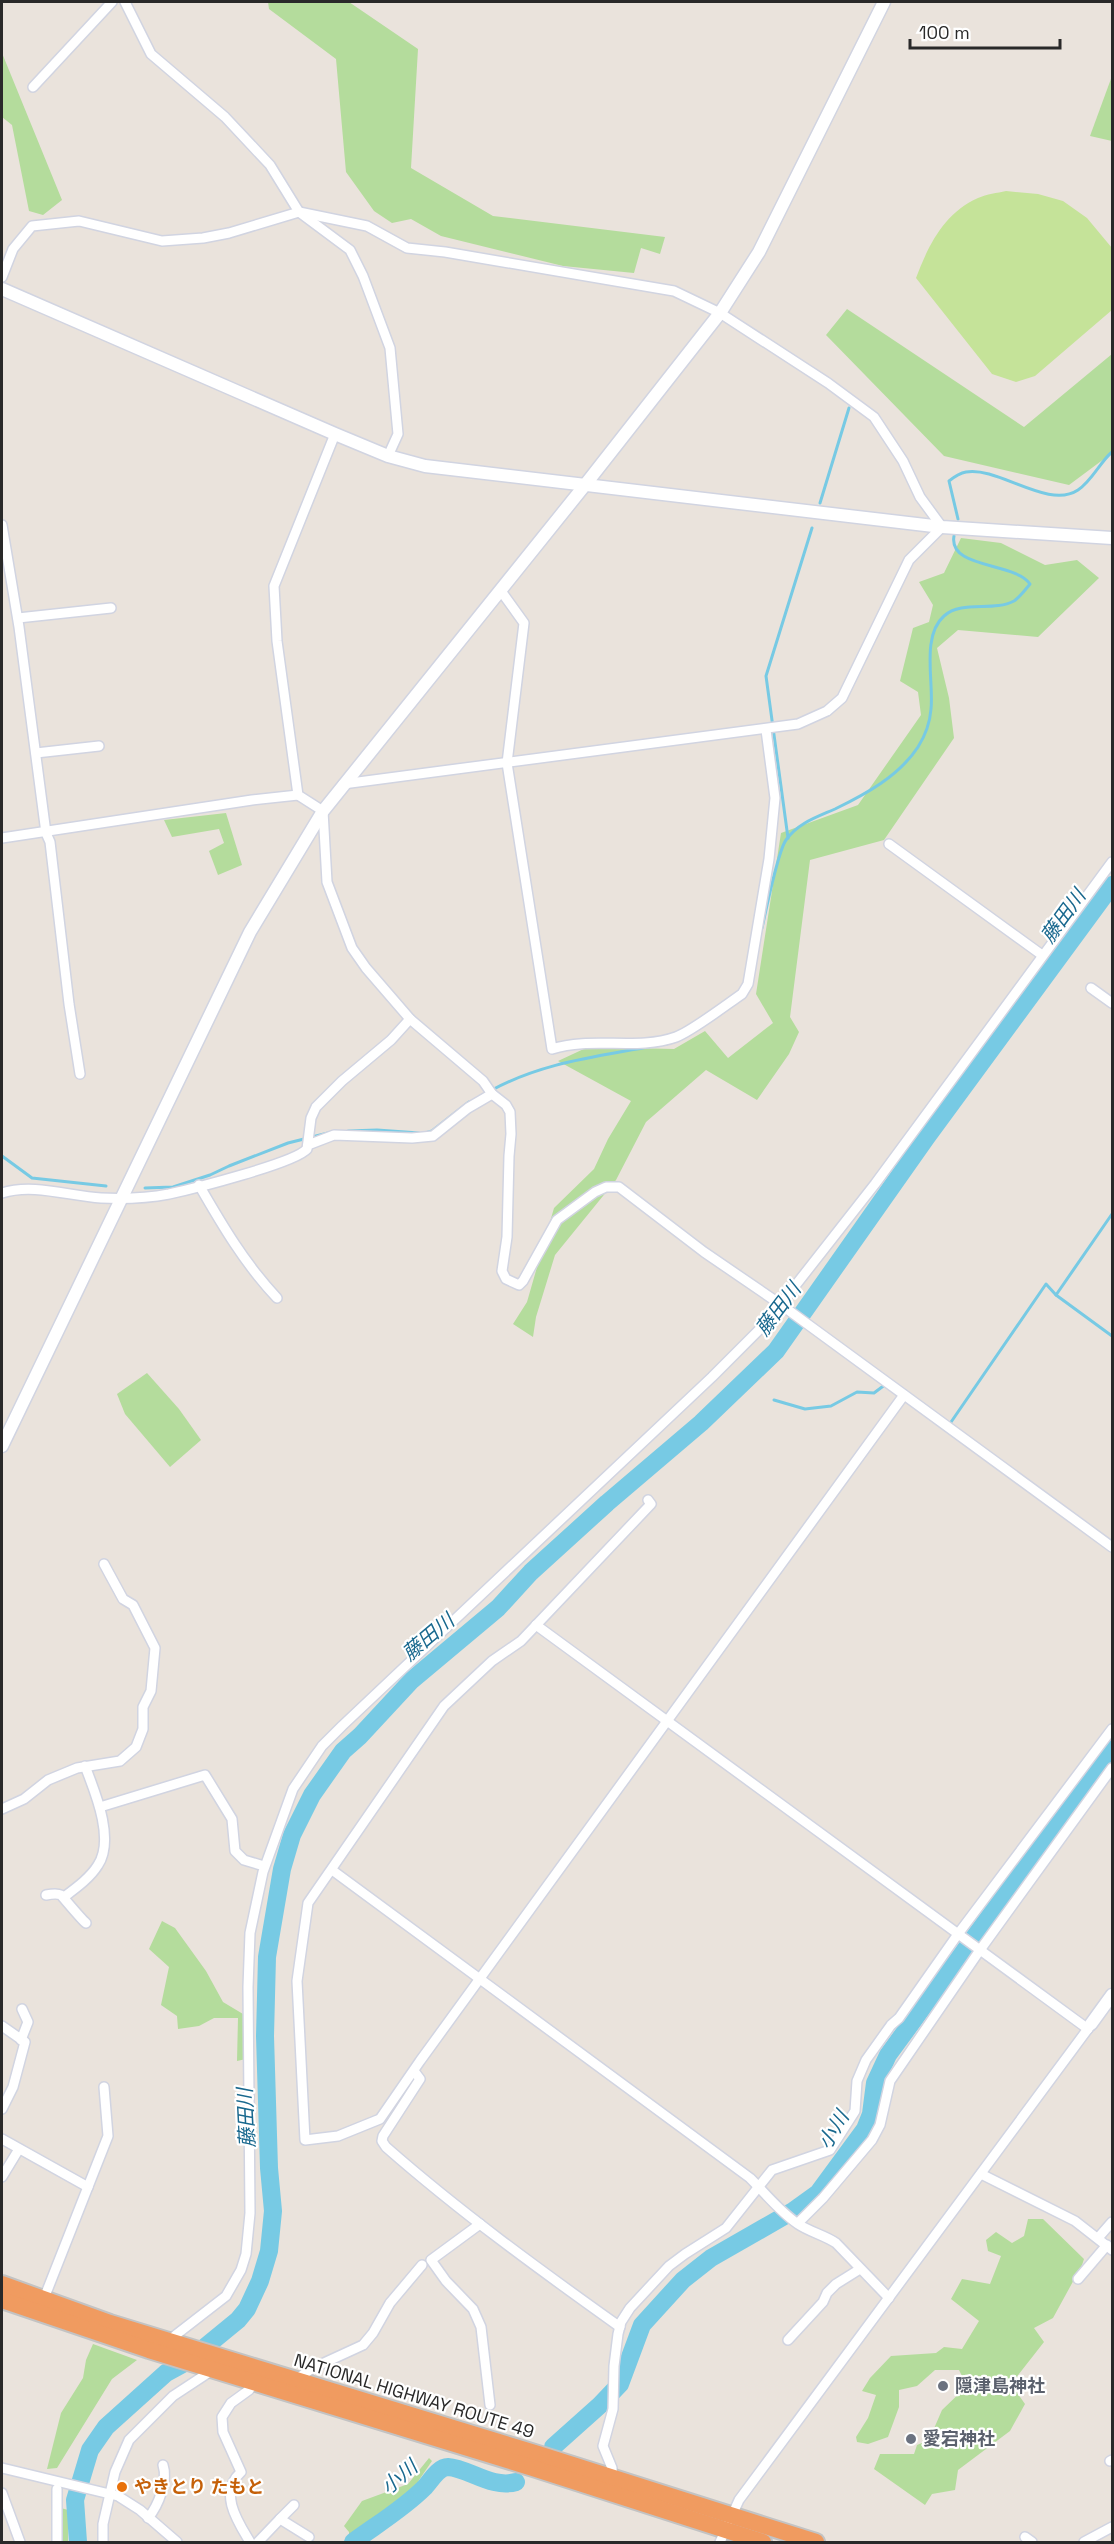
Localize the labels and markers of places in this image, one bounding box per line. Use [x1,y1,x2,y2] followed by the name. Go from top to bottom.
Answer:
[955,2374,1045,2397] place label: 隠津島神社
[936,2379,950,2393] marker: 隠津島神社
[923,2427,995,2450] place label: 愛宕神社
[904,2432,918,2446] marker: 愛宕神社
[134,2475,264,2498] place label: やきとり たもと
[115,2480,129,2494] marker: やきとり たもと

